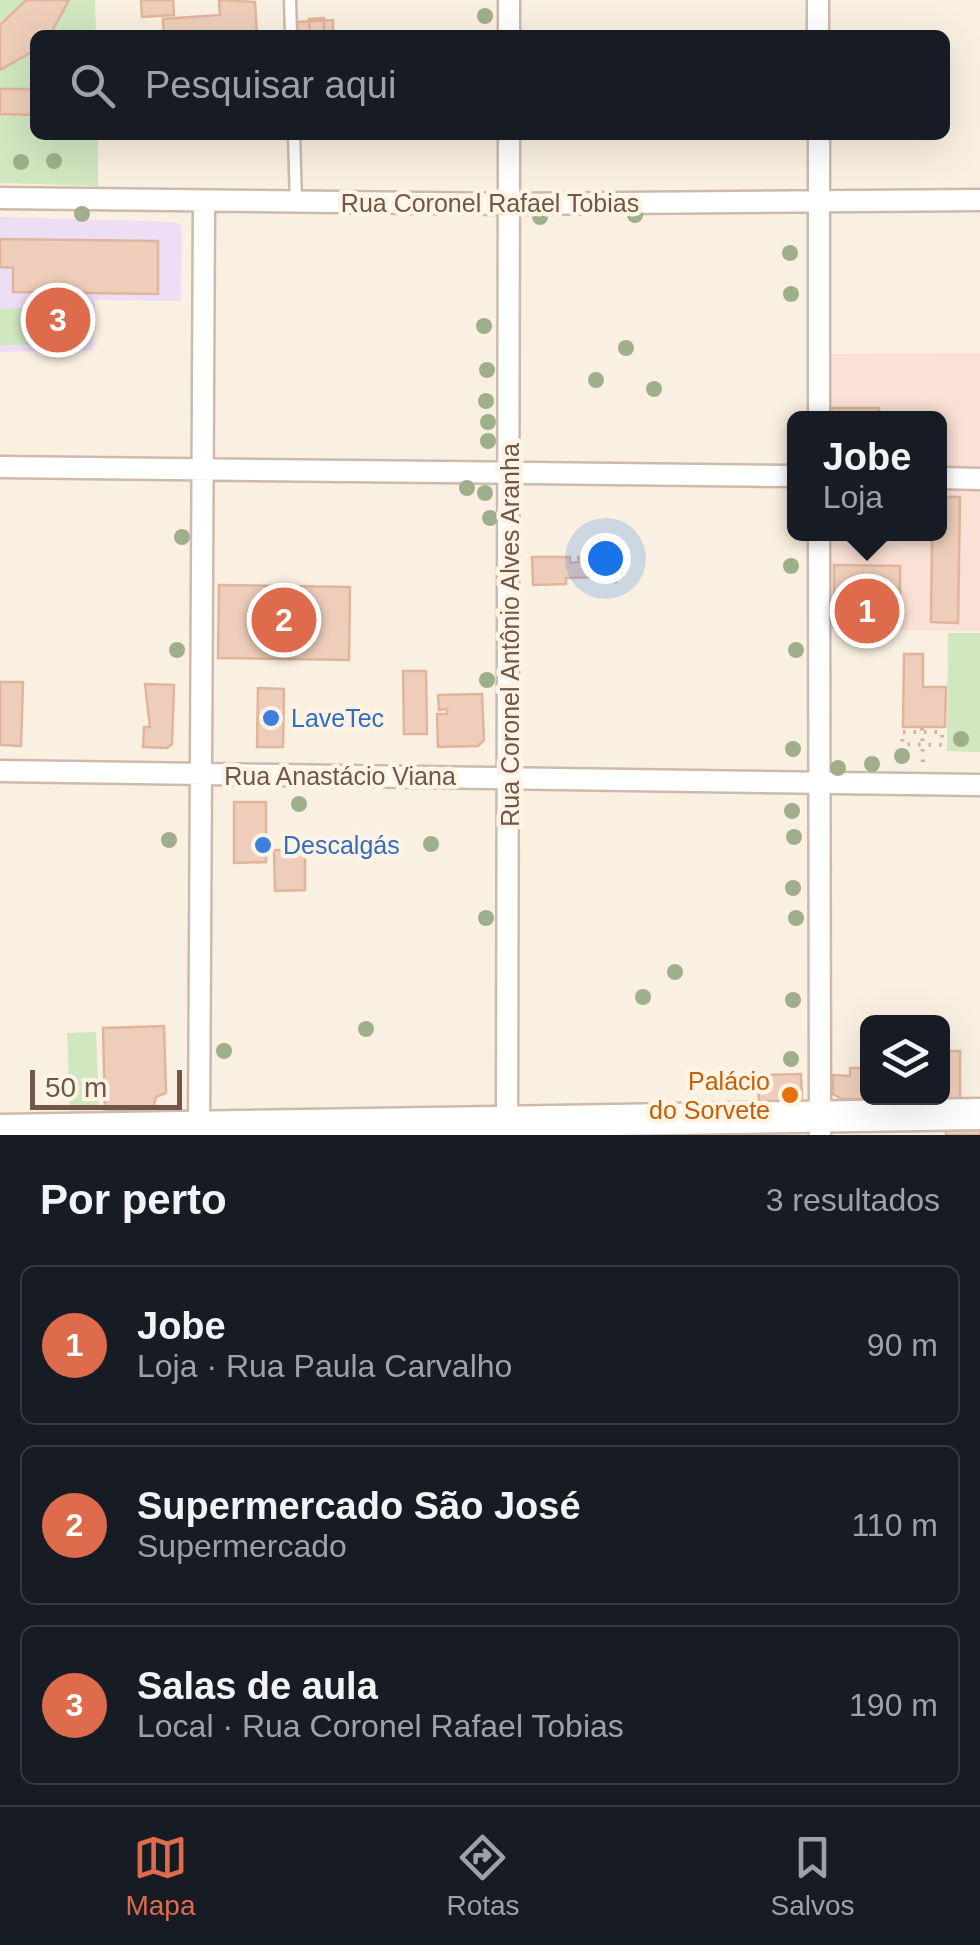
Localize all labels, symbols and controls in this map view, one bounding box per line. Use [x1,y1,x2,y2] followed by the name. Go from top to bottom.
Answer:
[30,30,950,140] search box
[65,58,120,113] icon: search
[145,64,396,106] text: Pesquisar aqui
[341,189,639,217] street label: Rua Coronel Rafael Tobias
[26,282,90,358] pin: 3
[787,411,947,541] popup
[823,436,911,478] text: Jobe
[496,443,524,827] street label: Rua Coronel Antônio Alves Aranha
[823,479,883,515] text: Loja
[580,533,631,584] your location
[834,574,900,648] pin: 1
[252,582,316,658] pin: 2
[291,704,384,732] place label: LaveTec
[260,707,282,729] marker: LaveTec
[224,762,456,790] street label: Rua Anastácio Viana
[283,831,400,859] place label: Descalgás
[252,834,274,856] marker: Descalgás
[860,1015,950,1105] map controls
[860,1015,950,1105] button: layers
[30,1065,182,1110] scale bar
[649,1067,770,1124] place label: Palácio do Sorvete
[45,1072,107,1103] text: 50 m
[779,1084,801,1106] marker: Palácio do Sorvete
[40,1176,227,1223] text: Por perto
[766,1182,940,1218] text: 3 resultados
[137,1305,226,1347] text: Jobe
[66,1327,83,1363] text: 1
[867,1327,938,1363] text: 90 m
[137,1348,512,1384] text: Loja · Rua Paula Carvalho
[137,1485,581,1527] text: Supermercado São José
[66,1507,83,1543] text: 2
[851,1507,938,1543] text: 110 m
[137,1528,347,1564] text: Supermercado
[137,1665,378,1707] text: Salas de aula
[66,1687,83,1723] text: 3
[849,1687,938,1723] text: 190 m
[137,1708,624,1744] text: Local · Rua Coronel Rafael Tobias
[125,1830,196,1922] tab: Mapa
[446,1830,520,1922] tab: Rotas
[770,1830,855,1922] tab: Salvos

